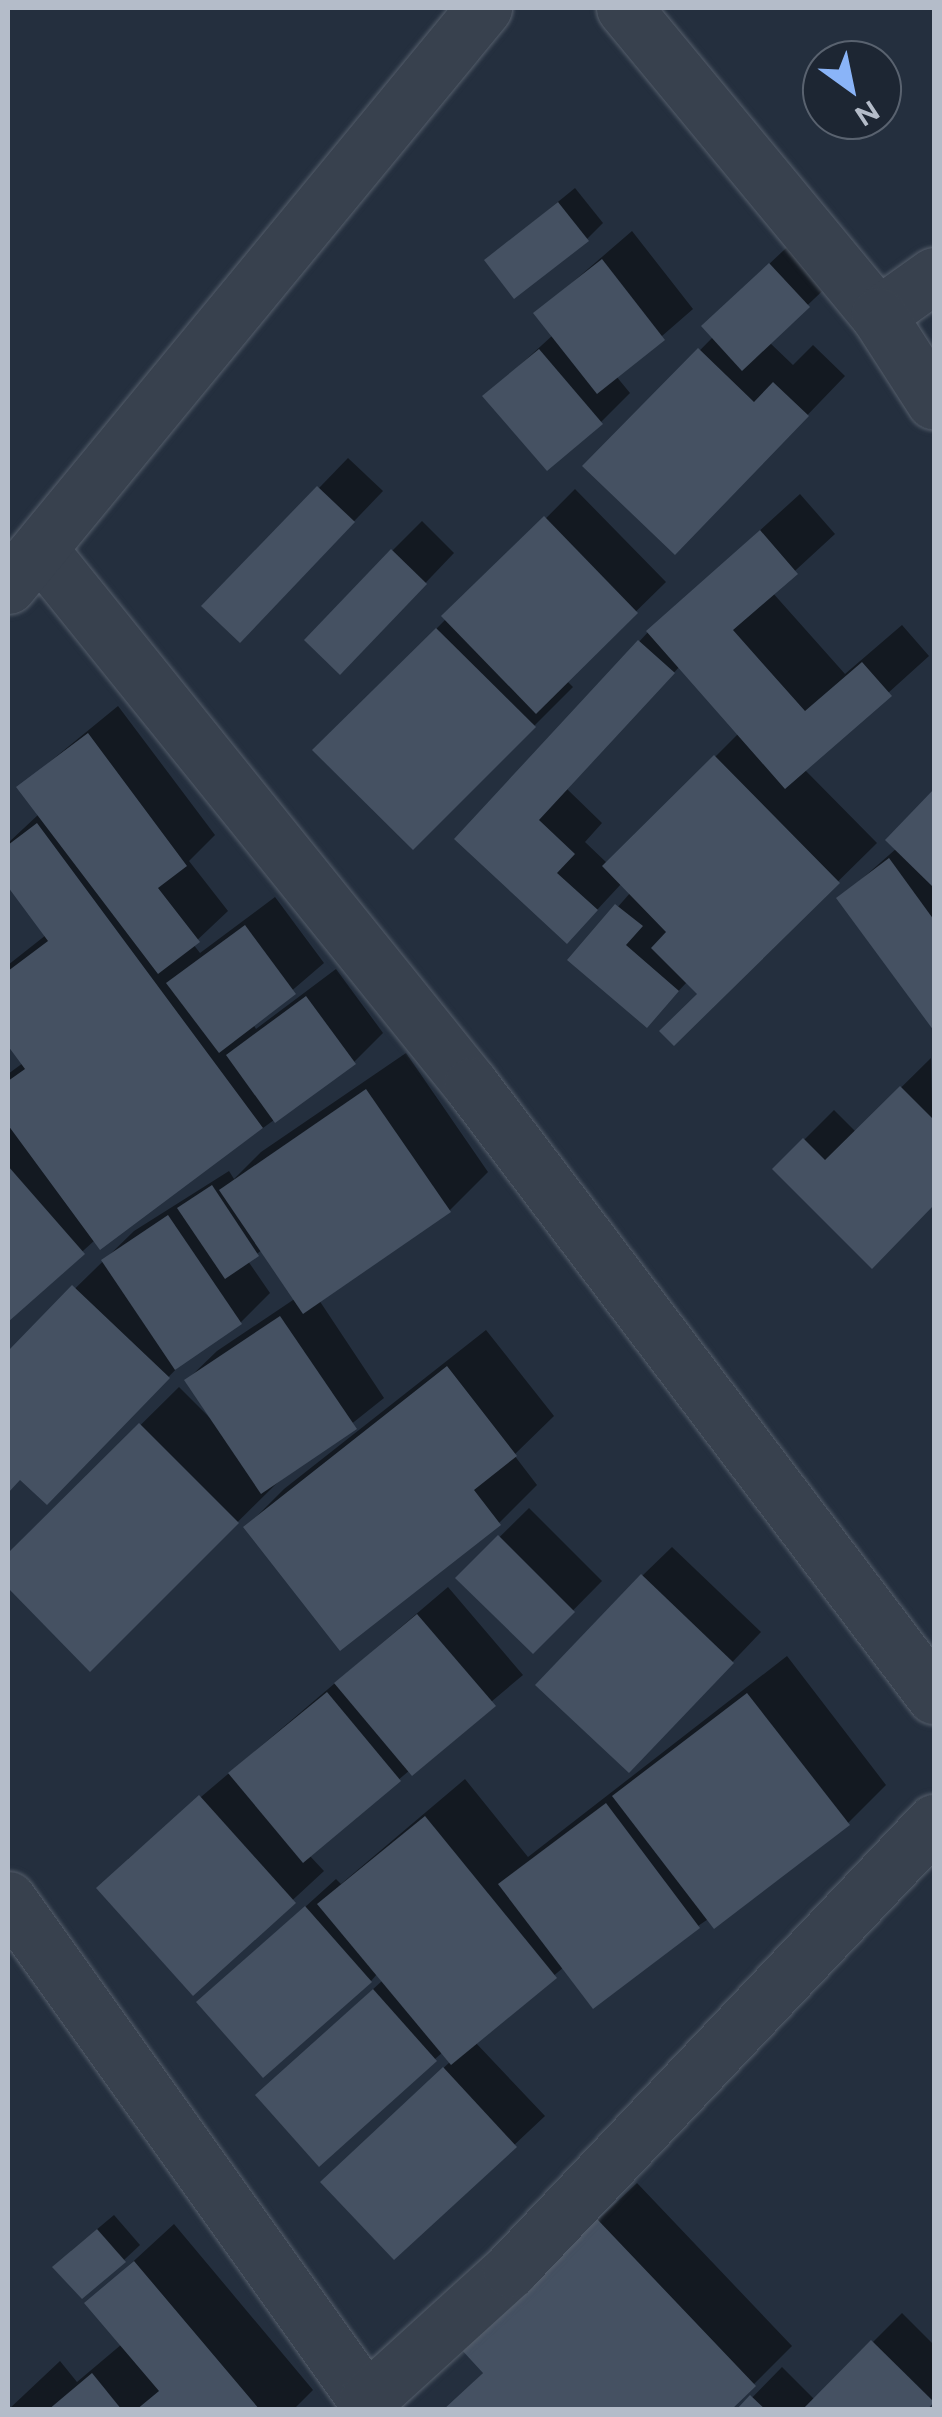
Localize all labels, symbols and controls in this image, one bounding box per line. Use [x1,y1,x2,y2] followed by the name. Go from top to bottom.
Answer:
[802,40,902,140] north arrow
[849,93,886,134] text: N

